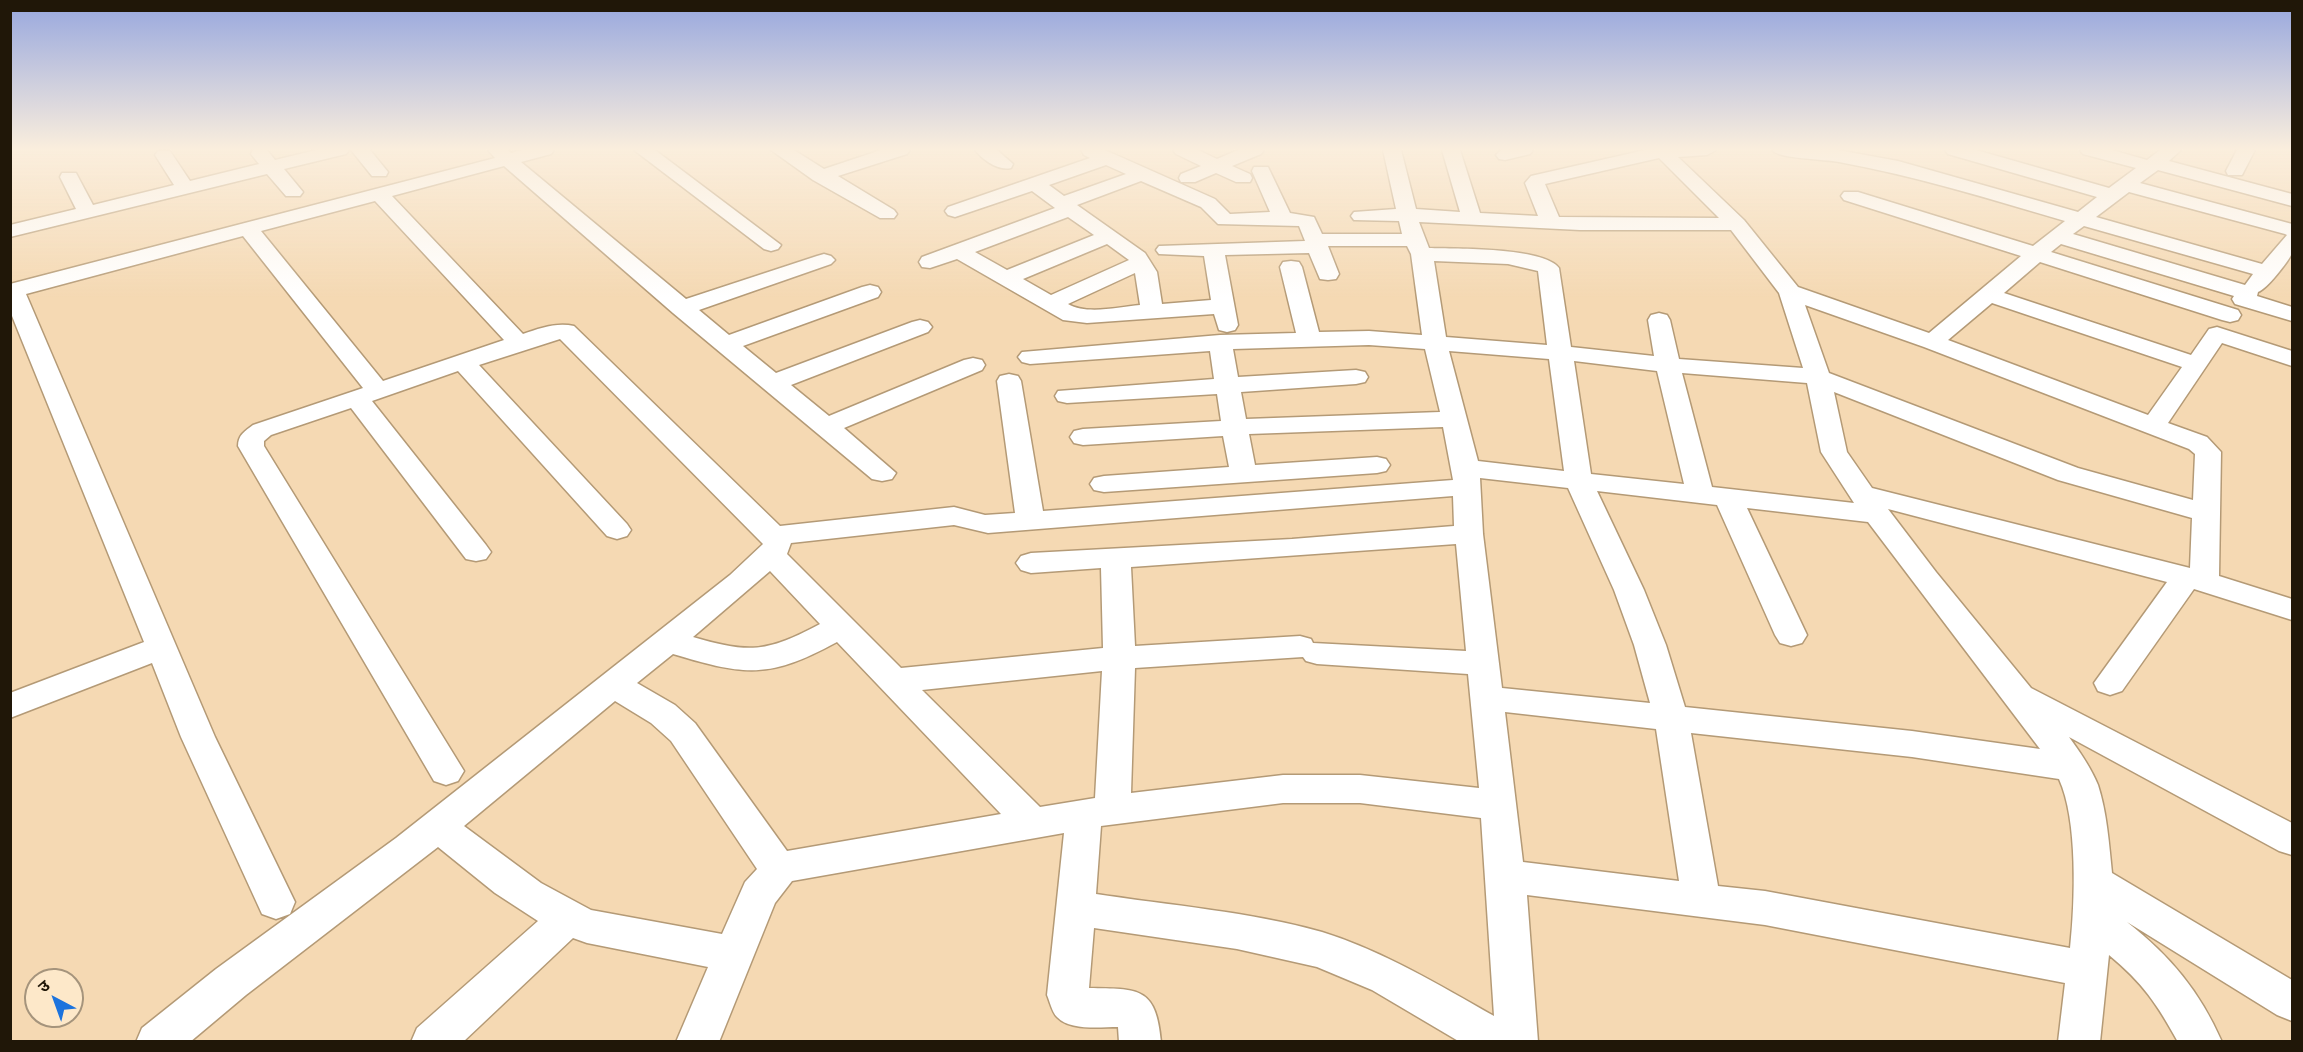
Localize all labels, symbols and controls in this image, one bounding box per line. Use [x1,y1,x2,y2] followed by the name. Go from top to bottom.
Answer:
[24,968,84,1028] north arrow
[33,975,54,997] text: उ

